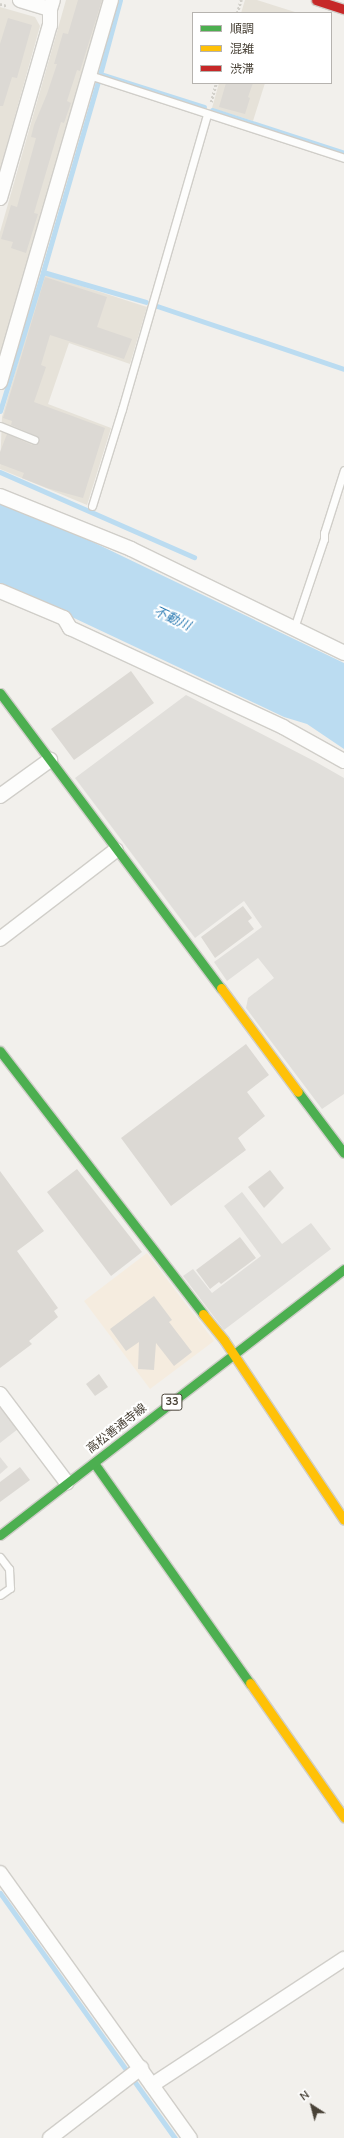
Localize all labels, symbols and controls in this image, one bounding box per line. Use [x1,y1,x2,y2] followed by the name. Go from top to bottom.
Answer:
[192,12,332,84] legend
[230,21,254,37] text: 順調
[230,41,254,57] text: 混雑
[230,61,254,77] text: 渋滞
[151,604,193,634] water label: 不動川
[161,1393,183,1411] road number: 33
[84,1401,150,1457] street label: 高松善通寺線
[292,2086,332,2126] north arrow
[297,2087,312,2104] text: N

